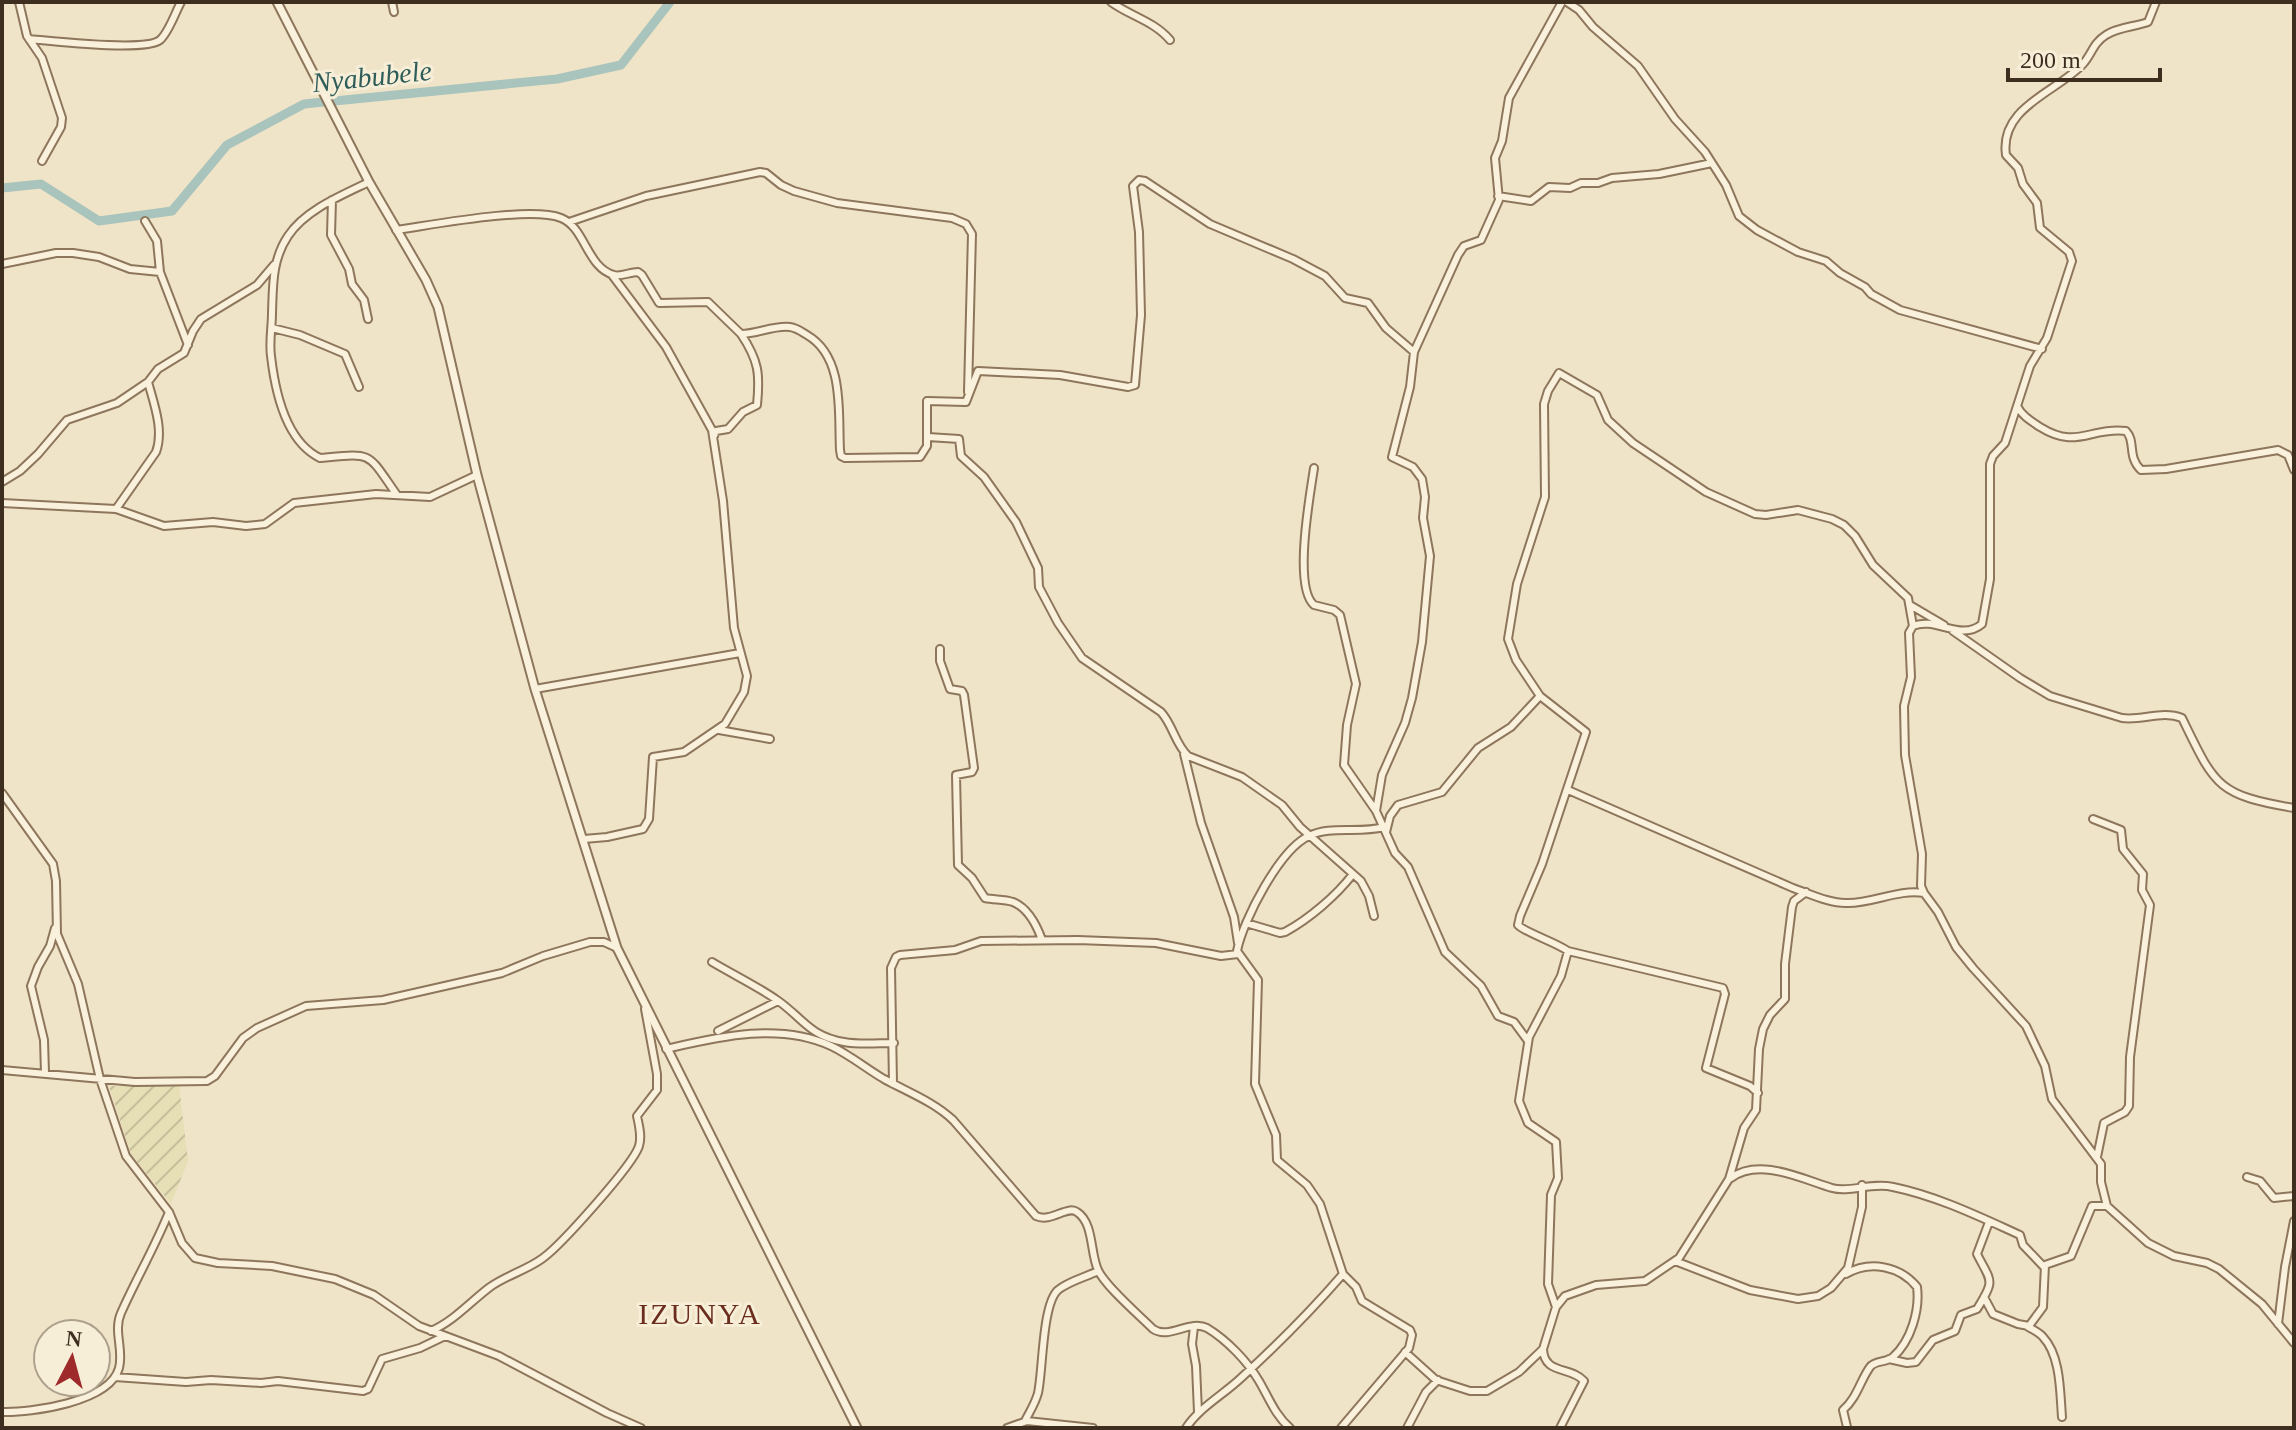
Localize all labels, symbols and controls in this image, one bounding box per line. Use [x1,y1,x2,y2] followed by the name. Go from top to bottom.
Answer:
[2008,32,2160,82] scale bar
[2020,47,2081,73] text: 200 m
[310,55,433,98] water label: Nyabubele
[638,1297,762,1330] district label: IZUNYA
[32,1318,112,1398] north arrow
[65,1325,83,1352] text: N

